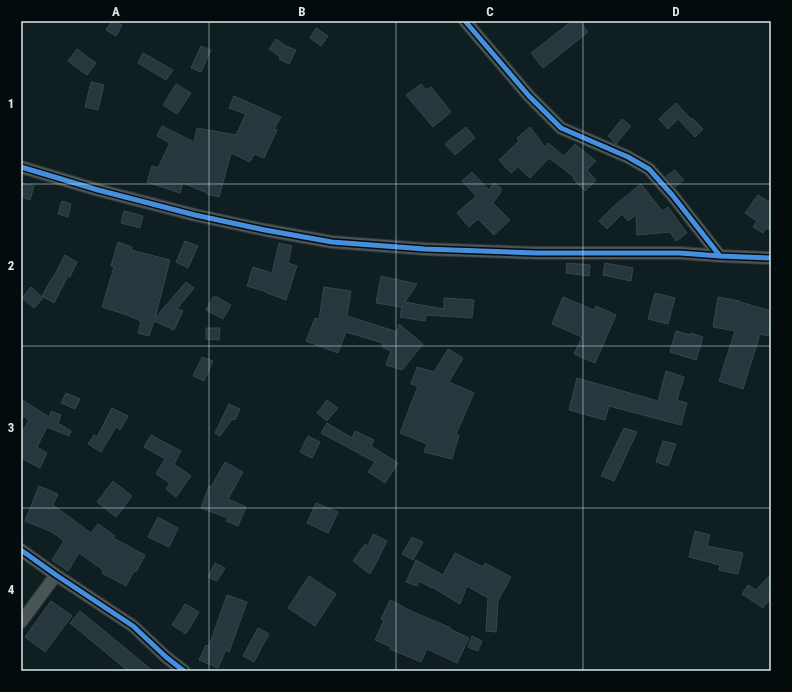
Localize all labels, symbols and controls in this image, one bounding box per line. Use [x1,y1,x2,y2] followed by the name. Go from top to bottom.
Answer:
[112,4,120,19] text: A
[298,4,306,19] text: B
[486,4,494,19] text: C
[672,4,680,19] text: D
[8,96,14,111] text: 1
[8,258,15,273] text: 2
[8,420,14,435] text: 3
[8,582,15,597] text: 4

